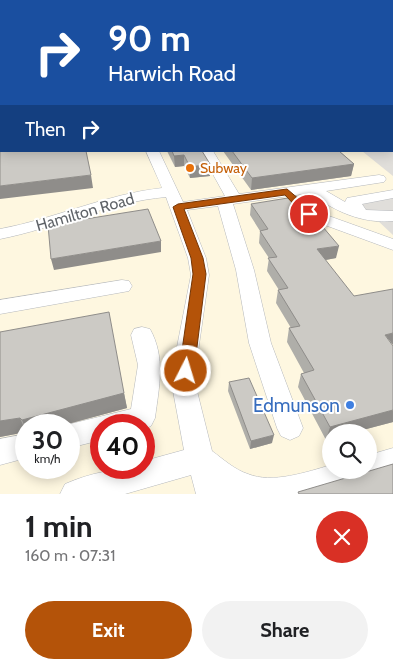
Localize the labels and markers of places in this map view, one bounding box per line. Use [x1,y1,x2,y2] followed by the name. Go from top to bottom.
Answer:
[200,159,247,177] place label: Subway
[184,162,196,174] marker: Subway
[288,193,330,235] pin
[253,394,340,417] place label: Edmunson
[344,399,356,411] marker: Edmunson

